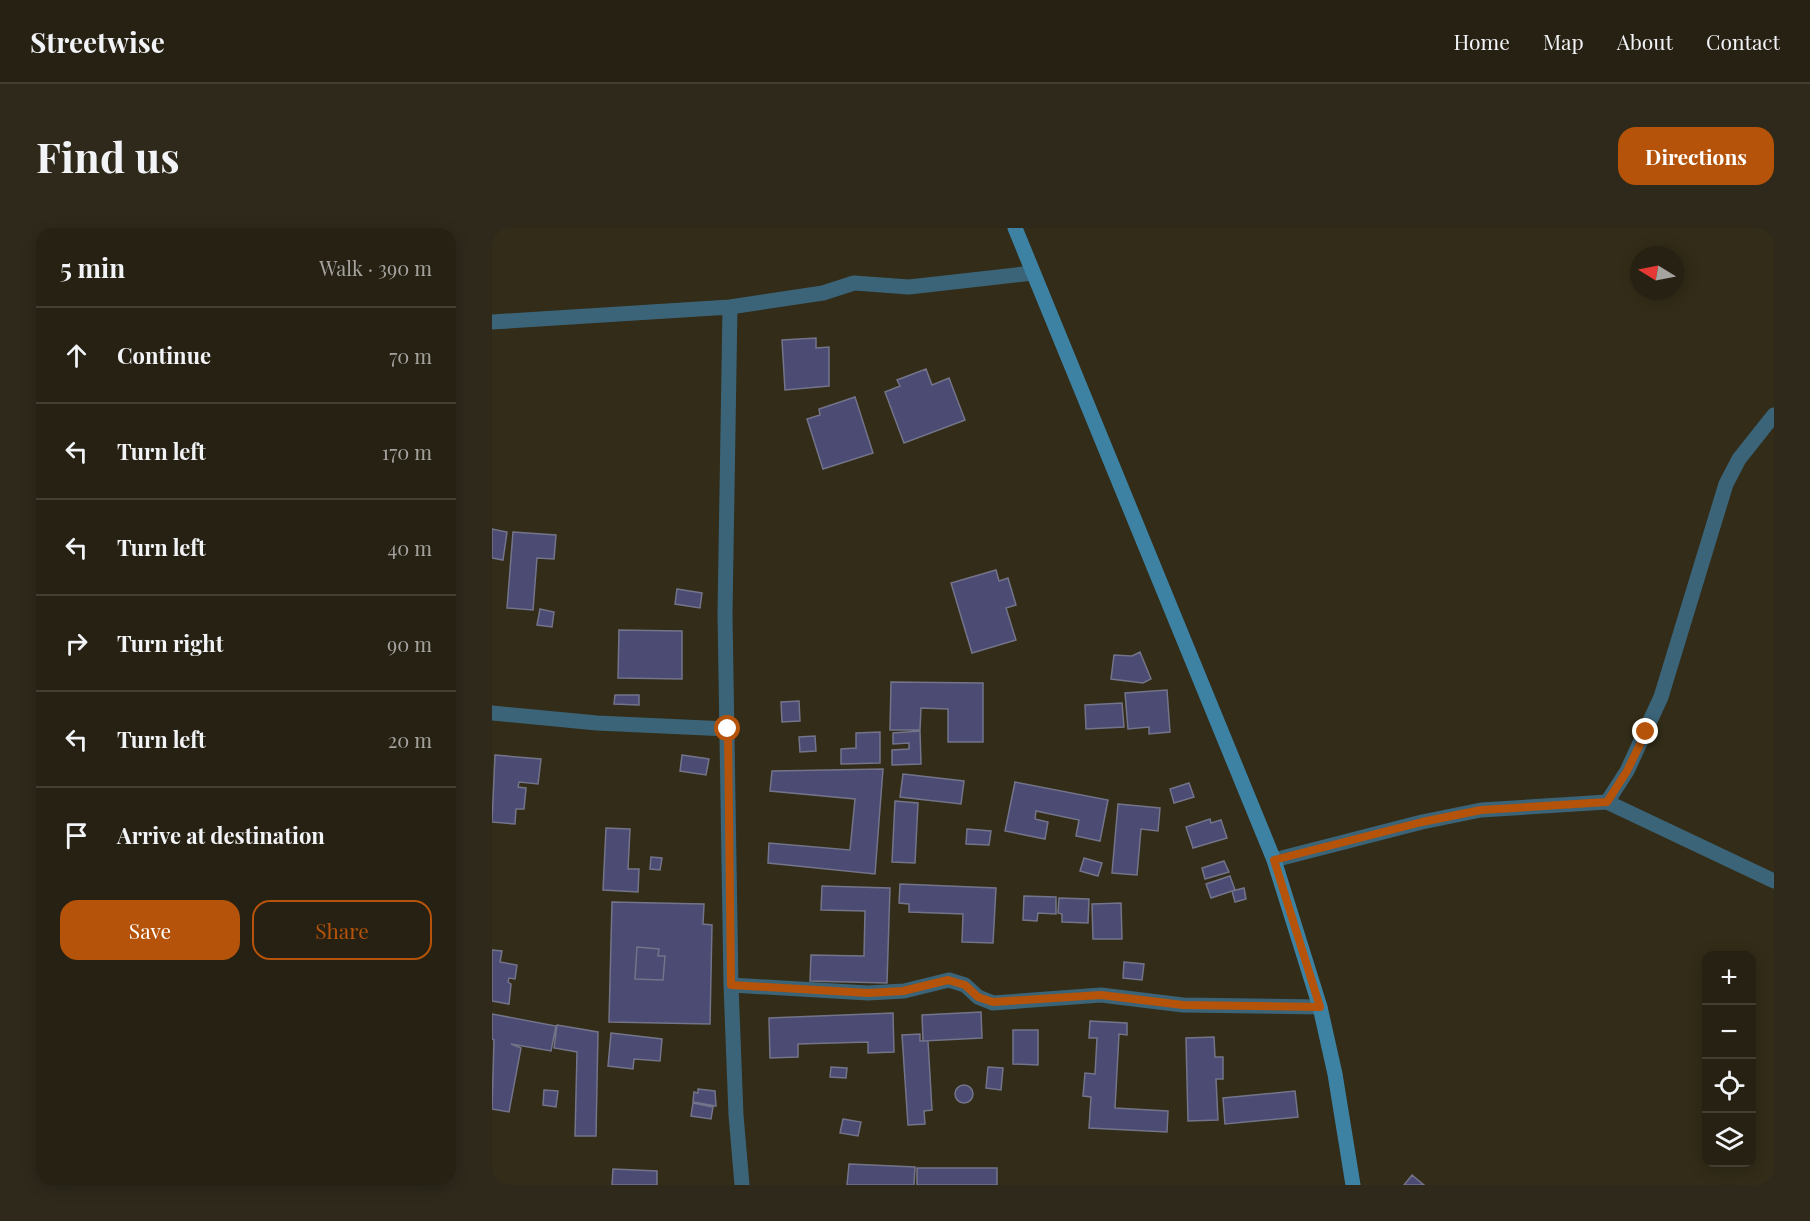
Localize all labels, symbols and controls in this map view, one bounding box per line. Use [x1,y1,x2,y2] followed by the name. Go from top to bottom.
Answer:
[30,23,165,60] text: Streetwise
[1454,27,1510,55] text: Home
[1543,27,1584,55] text: Map
[1617,27,1673,55] text: About
[1706,27,1780,55] text: Contact
[1618,127,1774,185] button: Directions
[36,128,180,184] text: Find us
[1630,246,1684,300] north arrow
[60,250,125,285] text: 5 min
[319,254,432,281] text: Walk · 390 m
[60,339,93,372] icon: ahead
[117,340,211,370] text: Continue
[389,342,432,369] text: 70 m
[60,435,93,468] icon: left
[117,436,206,466] text: Turn left
[382,438,432,465] text: 170 m
[60,531,93,564] icon: left
[117,532,206,562] text: Turn left
[387,534,432,561] text: 40 m
[60,627,93,660] icon: right
[117,628,223,658] text: Turn right
[387,630,432,657] text: 90 m
[714,715,740,741] route start
[1632,718,1658,744] route end
[60,723,93,756] icon: left
[117,724,206,754] text: Turn left
[388,726,432,753] text: 20 m
[60,819,93,852] icon: arrive
[117,820,325,850] text: Arrive at destination
[60,900,240,960] button: Save
[252,900,432,960] button: Share
[1702,951,1756,1167] map controls
[1702,951,1756,1005] button: +
[1702,1005,1756,1059] button: −
[1702,1059,1756,1113] button: locate
[1702,1113,1756,1167] button: layers

